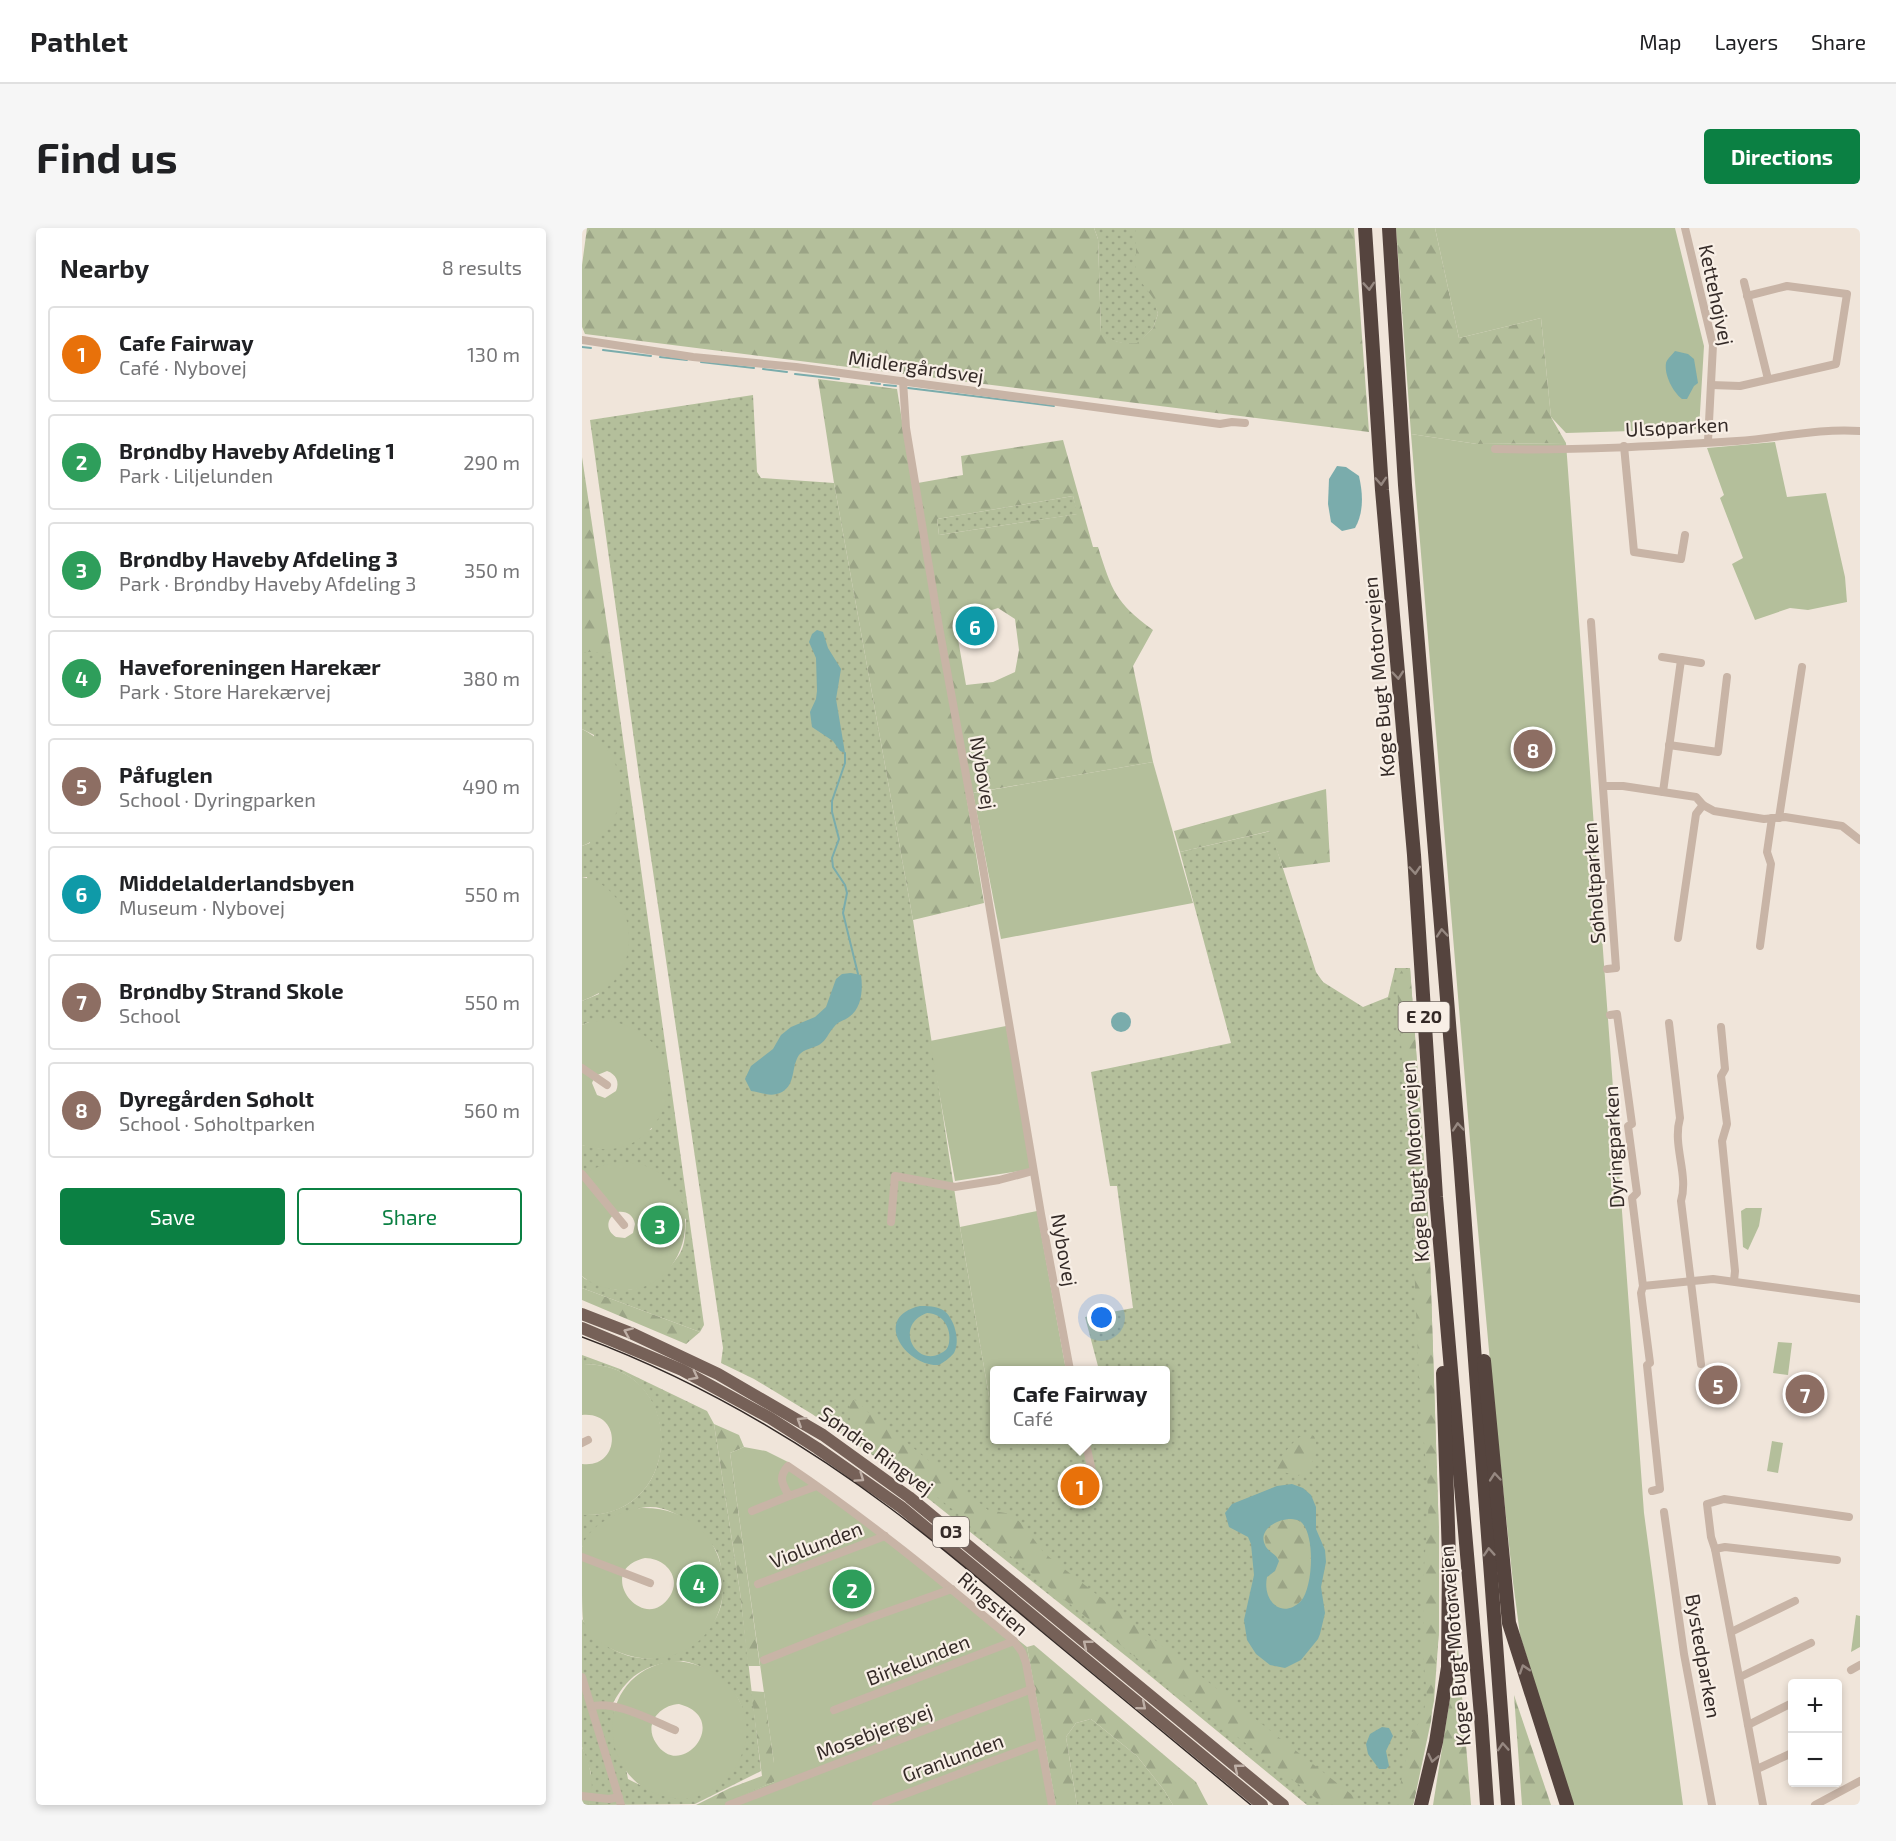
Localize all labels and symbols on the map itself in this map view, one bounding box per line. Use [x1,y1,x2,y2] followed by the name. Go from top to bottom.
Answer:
[1695,242,1739,347] street label: Kettehøjvej
[1362,282,1375,291] one-way arrow
[847,345,985,387] street label: Midlergårdsvej
[1625,411,1729,441] street label: Ulsøparken
[1374,476,1387,485] one-way arrow
[1357,576,1399,778] street label: Køge Bugt Motorvejen
[956,604,994,648] pin: 6
[1391,671,1404,680] one-way arrow
[1514,726,1552,772] pin: 8
[966,735,1002,811] street label: Nybovej
[1577,821,1609,945] street label: Søholtparken
[1408,865,1421,874] one-way arrow
[1436,928,1449,938] one-way arrow
[1398,1002,1450,1032] road number: E 20
[1395,1061,1433,1263] street label: Køge Bugt Motorvejen
[1598,1085,1628,1209] street label: Dyringparken
[1452,1123,1465,1132] one-way arrow
[640,1202,680,1248] pin: 3
[1047,1212,1083,1288] street label: Nybovej
[1087,1303,1116,1332] your location
[623,1327,634,1339] one-way arrow
[1698,1362,1738,1408] pin: 5
[687,1369,698,1380] one-way arrow
[1786,1372,1824,1416] pin: 7
[815,1401,938,1500] street label: Søndre Ringvej
[797,1417,807,1429] one-way arrow
[1060,1464,1100,1508] pin: 1
[853,1471,864,1482] one-way arrow
[1489,1472,1502,1482] one-way arrow
[766,1515,865,1573] street label: Viollunden
[933,1517,969,1547] road number: O3
[1433,1545,1475,1747] street label: Køge Bugt Motorvejen
[1483,1548,1496,1557] one-way arrow
[680,1562,718,1606] pin: 4
[832,1566,872,1612] pin: 2
[954,1566,1034,1640] street label: Ringstien
[1681,1592,1727,1720] street label: Bystedparken
[863,1628,973,1690] street label: Birkelunden
[1083,1640,1094,1651] one-way arrow
[1519,1664,1531,1675] one-way arrow
[812,1698,935,1764] street label: Mosebjergvej
[1135,1698,1146,1709] one-way arrow
[899,1728,1007,1786] street label: Granlunden
[1497,1742,1510,1751] one-way arrow
[1427,1753,1440,1763] one-way arrow
[1234,1764,1245,1775] one-way arrow

